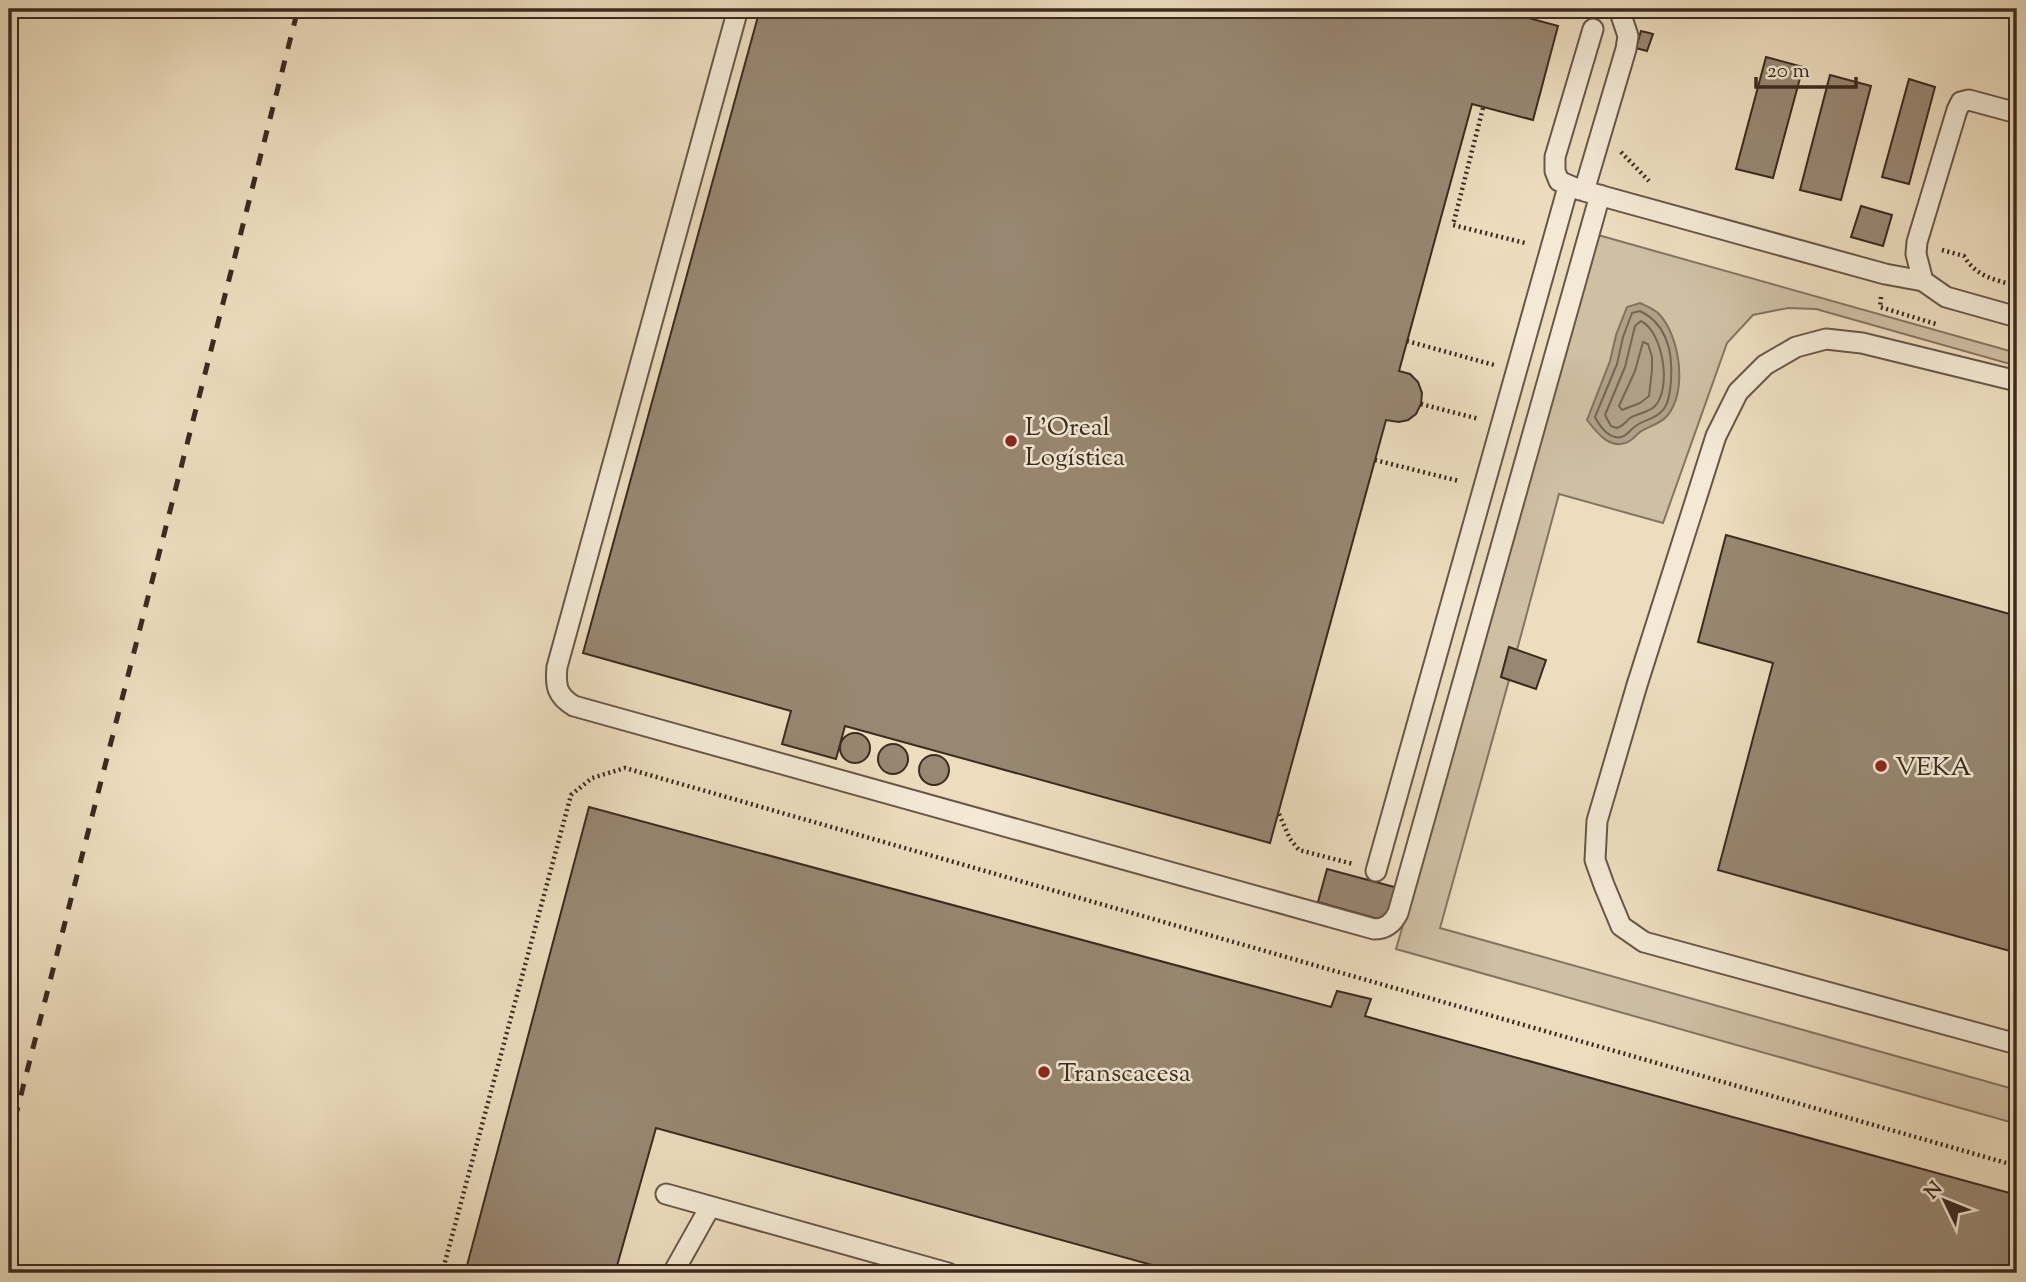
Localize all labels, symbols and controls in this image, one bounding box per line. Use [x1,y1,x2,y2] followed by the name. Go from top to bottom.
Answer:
[1756,46,1856,90] scale bar
[1767,57,1810,87] text: 20 m
[1025,410,1125,477] place label: L'Oreal Logística
[1003,433,1019,449] marker: L'Oreal Logística
[1895,750,1972,787] place label: VEKA
[1873,758,1889,774] marker: VEKA
[1058,1056,1191,1093] place label: Transcacesa
[1036,1064,1052,1080] marker: Transcacesa
[1910,1166,1980,1236] north arrow
[1919,1176,1949,1206] text: N

